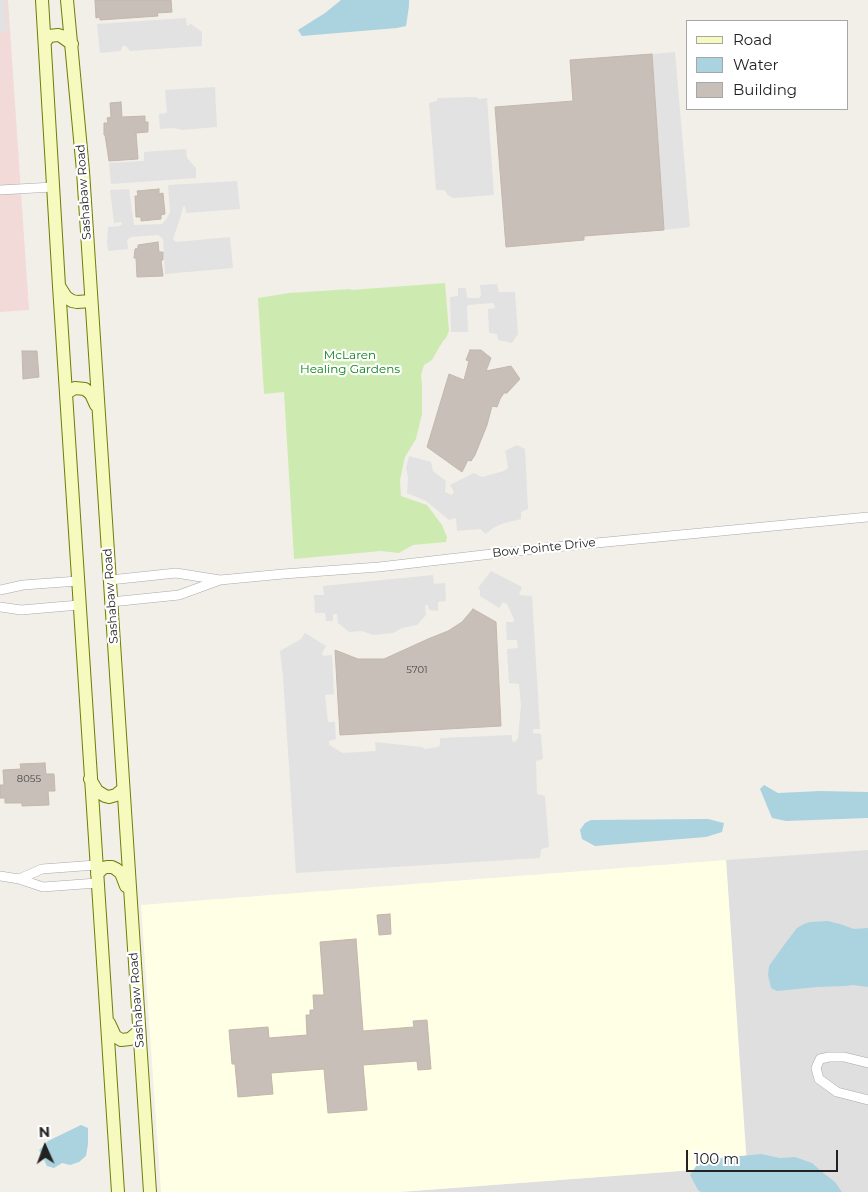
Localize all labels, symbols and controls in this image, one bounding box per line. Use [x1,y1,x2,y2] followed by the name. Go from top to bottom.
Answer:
[686,20,848,110] legend
[733,30,772,49] text: Road
[733,55,779,74] text: Water
[733,80,797,99] text: Building
[73,144,95,240] street label: Sashabaw Road
[300,348,400,376] park label: McLaren Healing Gardens
[492,535,596,561] street label: Bow Pointe Drive
[100,548,122,644] street label: Sashabaw Road
[406,664,428,676] house number: 5701
[17,773,41,785] house number: 8055
[126,952,148,1048] street label: Sashabaw Road
[20,1122,70,1172] north arrow
[39,1123,50,1141] text: N
[688,1140,840,1172] scale bar
[694,1149,739,1168] text: 100 m

